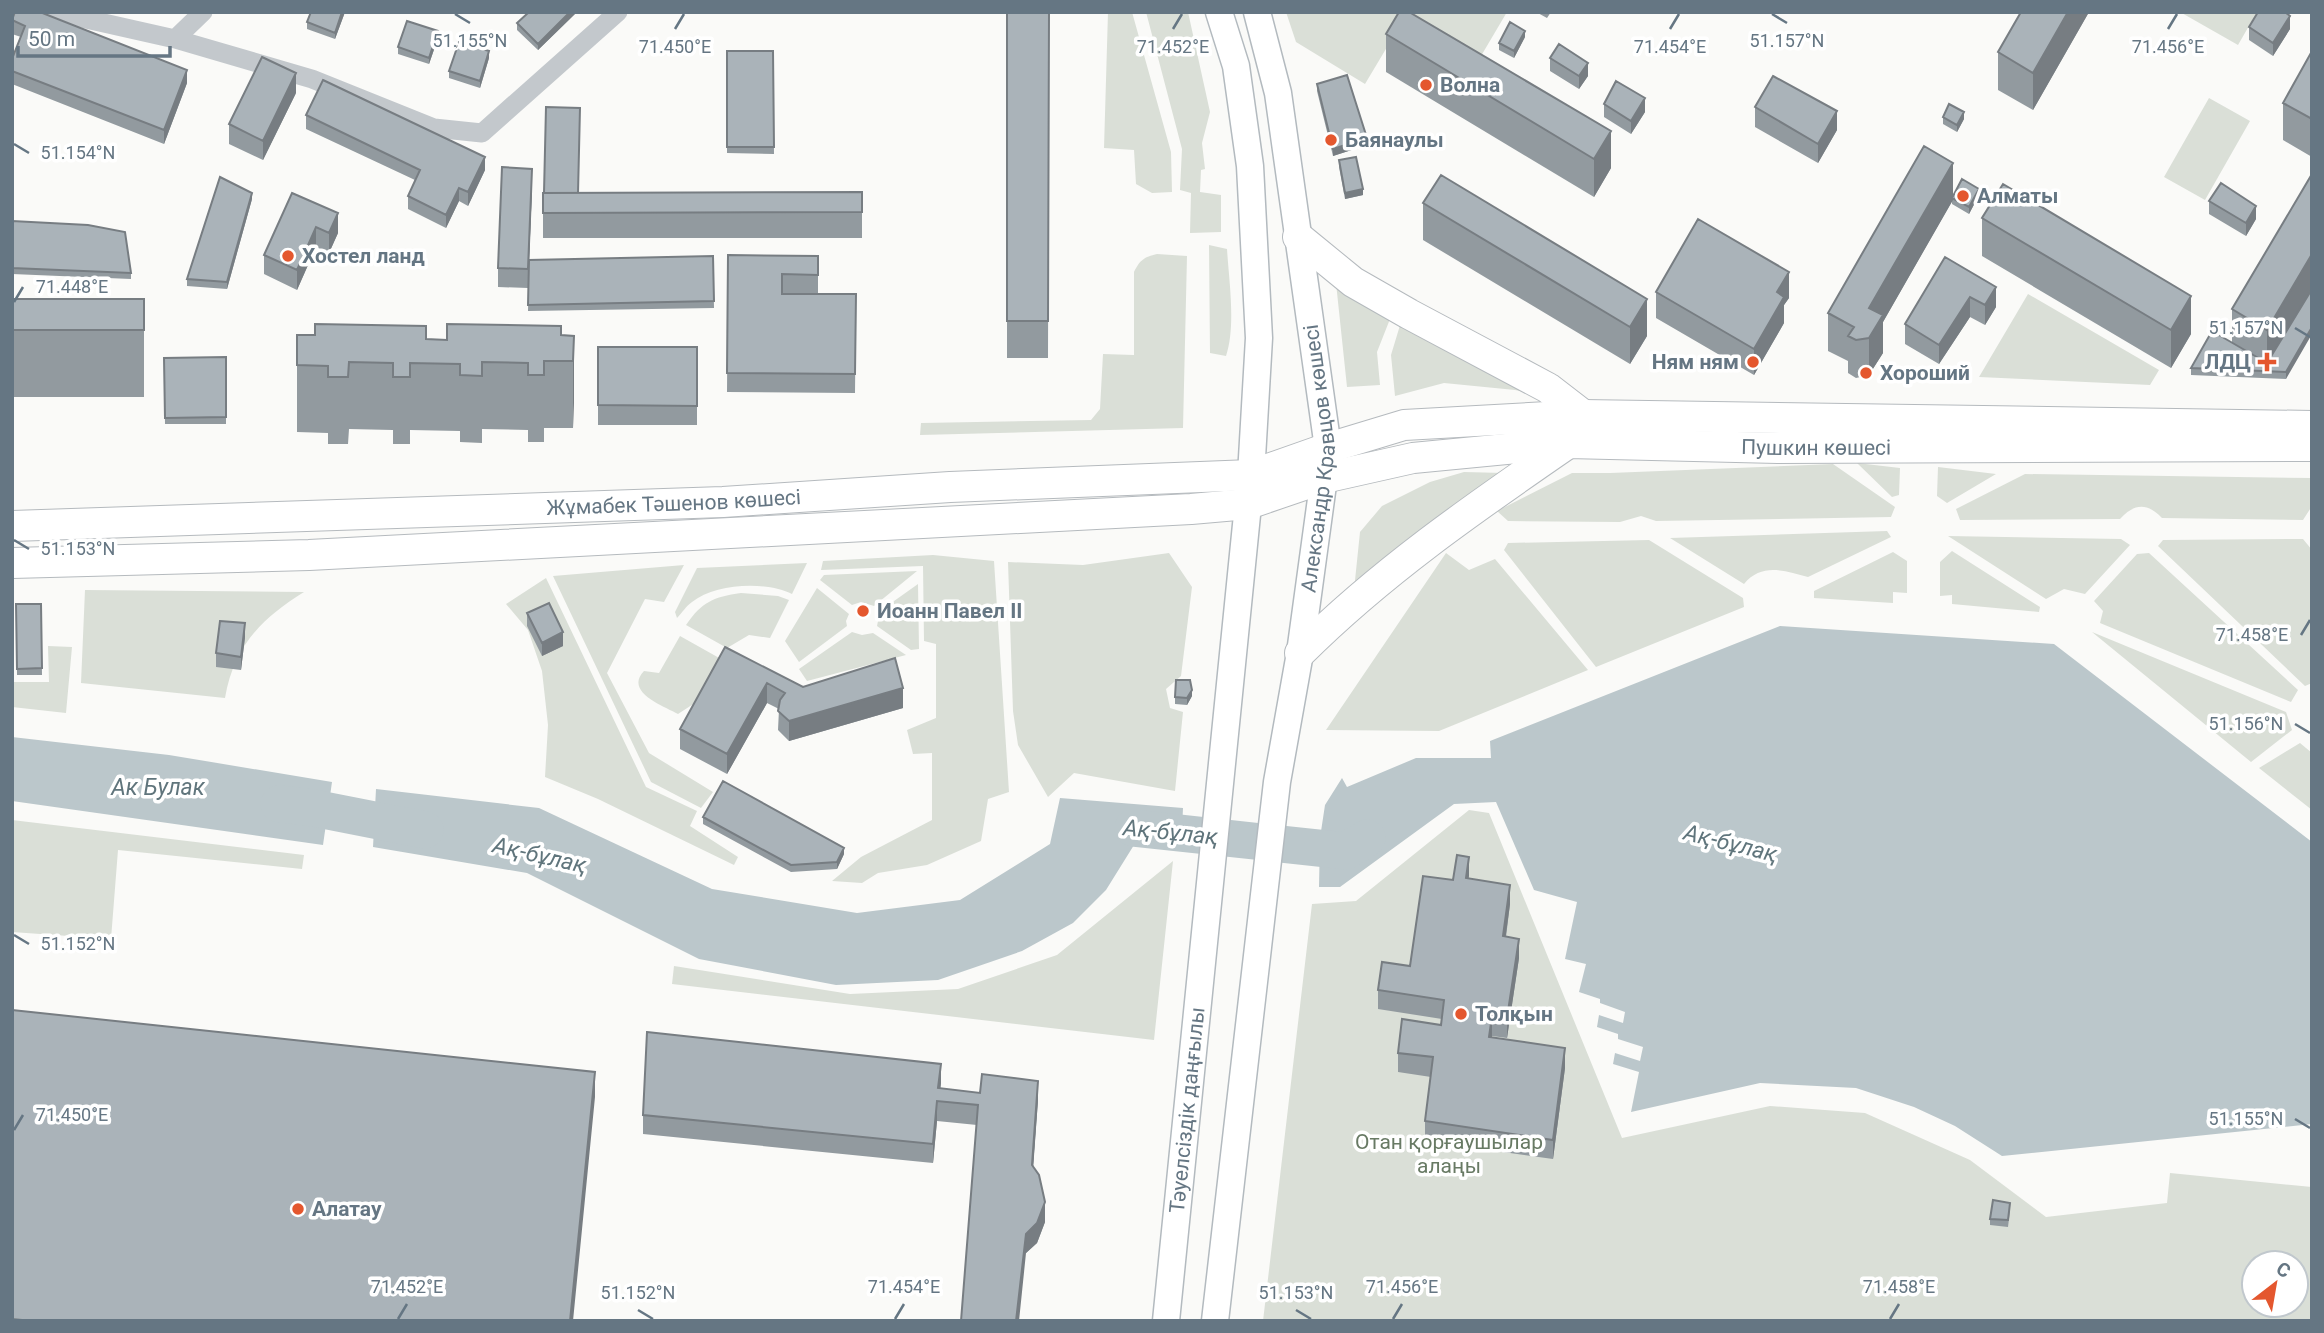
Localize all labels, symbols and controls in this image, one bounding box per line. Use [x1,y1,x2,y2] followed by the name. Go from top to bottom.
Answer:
[18,14,170,58] scale bar
[28,27,75,51] text: 50 m
[433,30,507,51] text: 51.155°N
[1750,30,1824,51] text: 51.157°N
[639,36,711,57] text: 71.450°E
[1137,36,1209,57] text: 71.452°E
[1634,36,1706,57] text: 71.454°E
[2132,36,2204,57] text: 71.456°E
[1440,73,1500,97] place label: Волна
[1418,77,1434,93] marker: Волна
[1345,128,1444,152] place label: Баянаулы
[1323,132,1339,148] marker: Баянаулы
[41,142,115,163] text: 51.154°N
[1977,184,2058,208] place label: Алматы
[1955,188,1971,204] marker: Алматы
[302,244,425,268] place label: Хостел ланд
[280,248,296,264] marker: Хостел ланд
[36,276,108,297] text: 71.448°E
[2209,317,2283,338] text: 51.157°N
[1296,323,1340,594] street label: Александр Кравцов көшесі
[1652,350,1739,374] place label: Ням ням
[2204,350,2251,374] place label: ЛДЦ
[2257,352,2277,372] marker: ЛДЦ
[1745,354,1761,370] marker: Ням ням
[1880,361,1970,385] place label: Хороший
[1858,365,1874,381] marker: Хороший
[1741,435,1891,460] street label: Пушкин көшесі
[546,485,802,520] street label: Жұмабек Тәшенов көшесі
[41,538,115,559] text: 51.153°N
[877,599,1022,623] place label: Иоанн Павел II
[855,603,871,619] marker: Иоанн Павел II
[2216,624,2288,645] text: 71.458°E
[2209,713,2283,734] text: 51.156°N
[110,774,206,801] water label: Ак Булак
[1121,814,1220,851] water label: Ақ-бұлақ
[1680,819,1781,868] water label: Ақ-бұлақ
[489,831,590,879] water label: Ақ-бұлақ
[41,933,115,954] text: 51.152°N
[1475,1002,1553,1026] place label: Толқын
[1165,1006,1209,1214] street label: Тәуелсіздік даңғылы
[1453,1006,1469,1022] marker: Толқын
[36,1104,108,1125] text: 71.450°E
[2209,1108,2283,1129] text: 51.155°N
[1355,1130,1543,1178] park label: Отан қорғаушылар алаңы
[312,1197,382,1221] place label: Алатау
[290,1201,306,1217] marker: Алатау
[2240,1249,2310,1319] north arrow
[2272,1257,2295,1283] text: С
[371,1276,443,1297] text: 71.452°E
[868,1276,940,1297] text: 71.454°E
[1366,1276,1438,1297] text: 71.456°E
[1863,1276,1935,1297] text: 71.458°E
[601,1282,675,1303] text: 51.152°N
[1259,1282,1333,1303] text: 51.153°N

